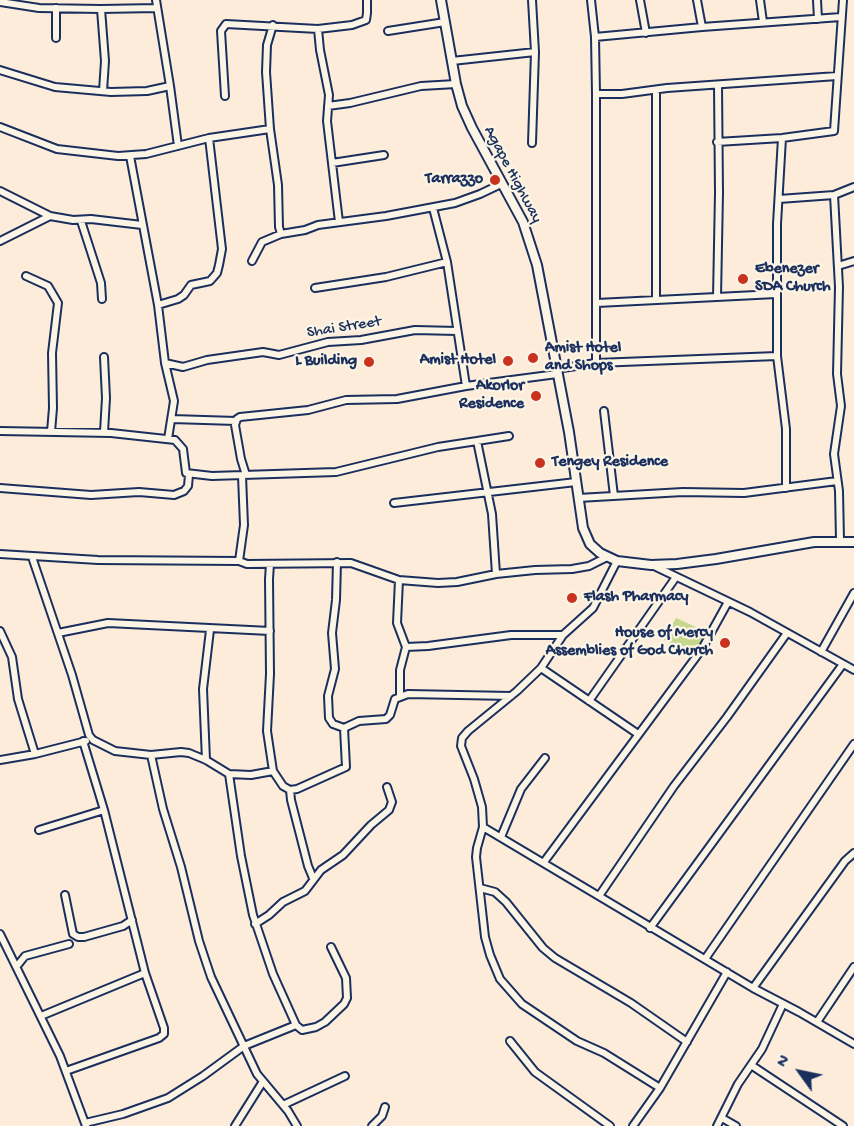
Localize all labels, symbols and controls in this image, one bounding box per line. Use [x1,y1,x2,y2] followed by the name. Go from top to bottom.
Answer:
[478,123,546,227] street label: Agape Highway
[425,170,483,190] place label: Tarrazzo
[488,173,502,187] marker: Tarrazzo
[755,260,831,298] place label: Ebenezer SDA Church
[736,272,750,286] marker: Ebenezer SDA Church
[306,313,382,343] street label: Shai Street
[545,339,621,377] place label: Amist Hotel and Shops
[420,351,496,371] place label: Amist Hotel
[526,351,540,365] marker: Amist Hotel and Shops
[295,352,357,372] place label: L Building
[501,354,515,368] marker: Amist Hotel
[362,355,376,369] marker: L Building
[459,377,524,415] place label: Akorlor Residence
[529,389,543,403] marker: Akorlor Residence
[552,453,668,473] place label: Tengey Residence
[533,456,547,470] marker: Tengey Residence
[584,588,688,608] place label: Flash Pharmacy
[565,591,579,605] marker: Flash Pharmacy
[546,624,713,662] place label: House of Mercy Assemblies of God Church
[718,636,732,650] marker: House of Mercy Assemblies of God Church
[770,1042,830,1102] north arrow
[774,1052,795,1071] text: N

